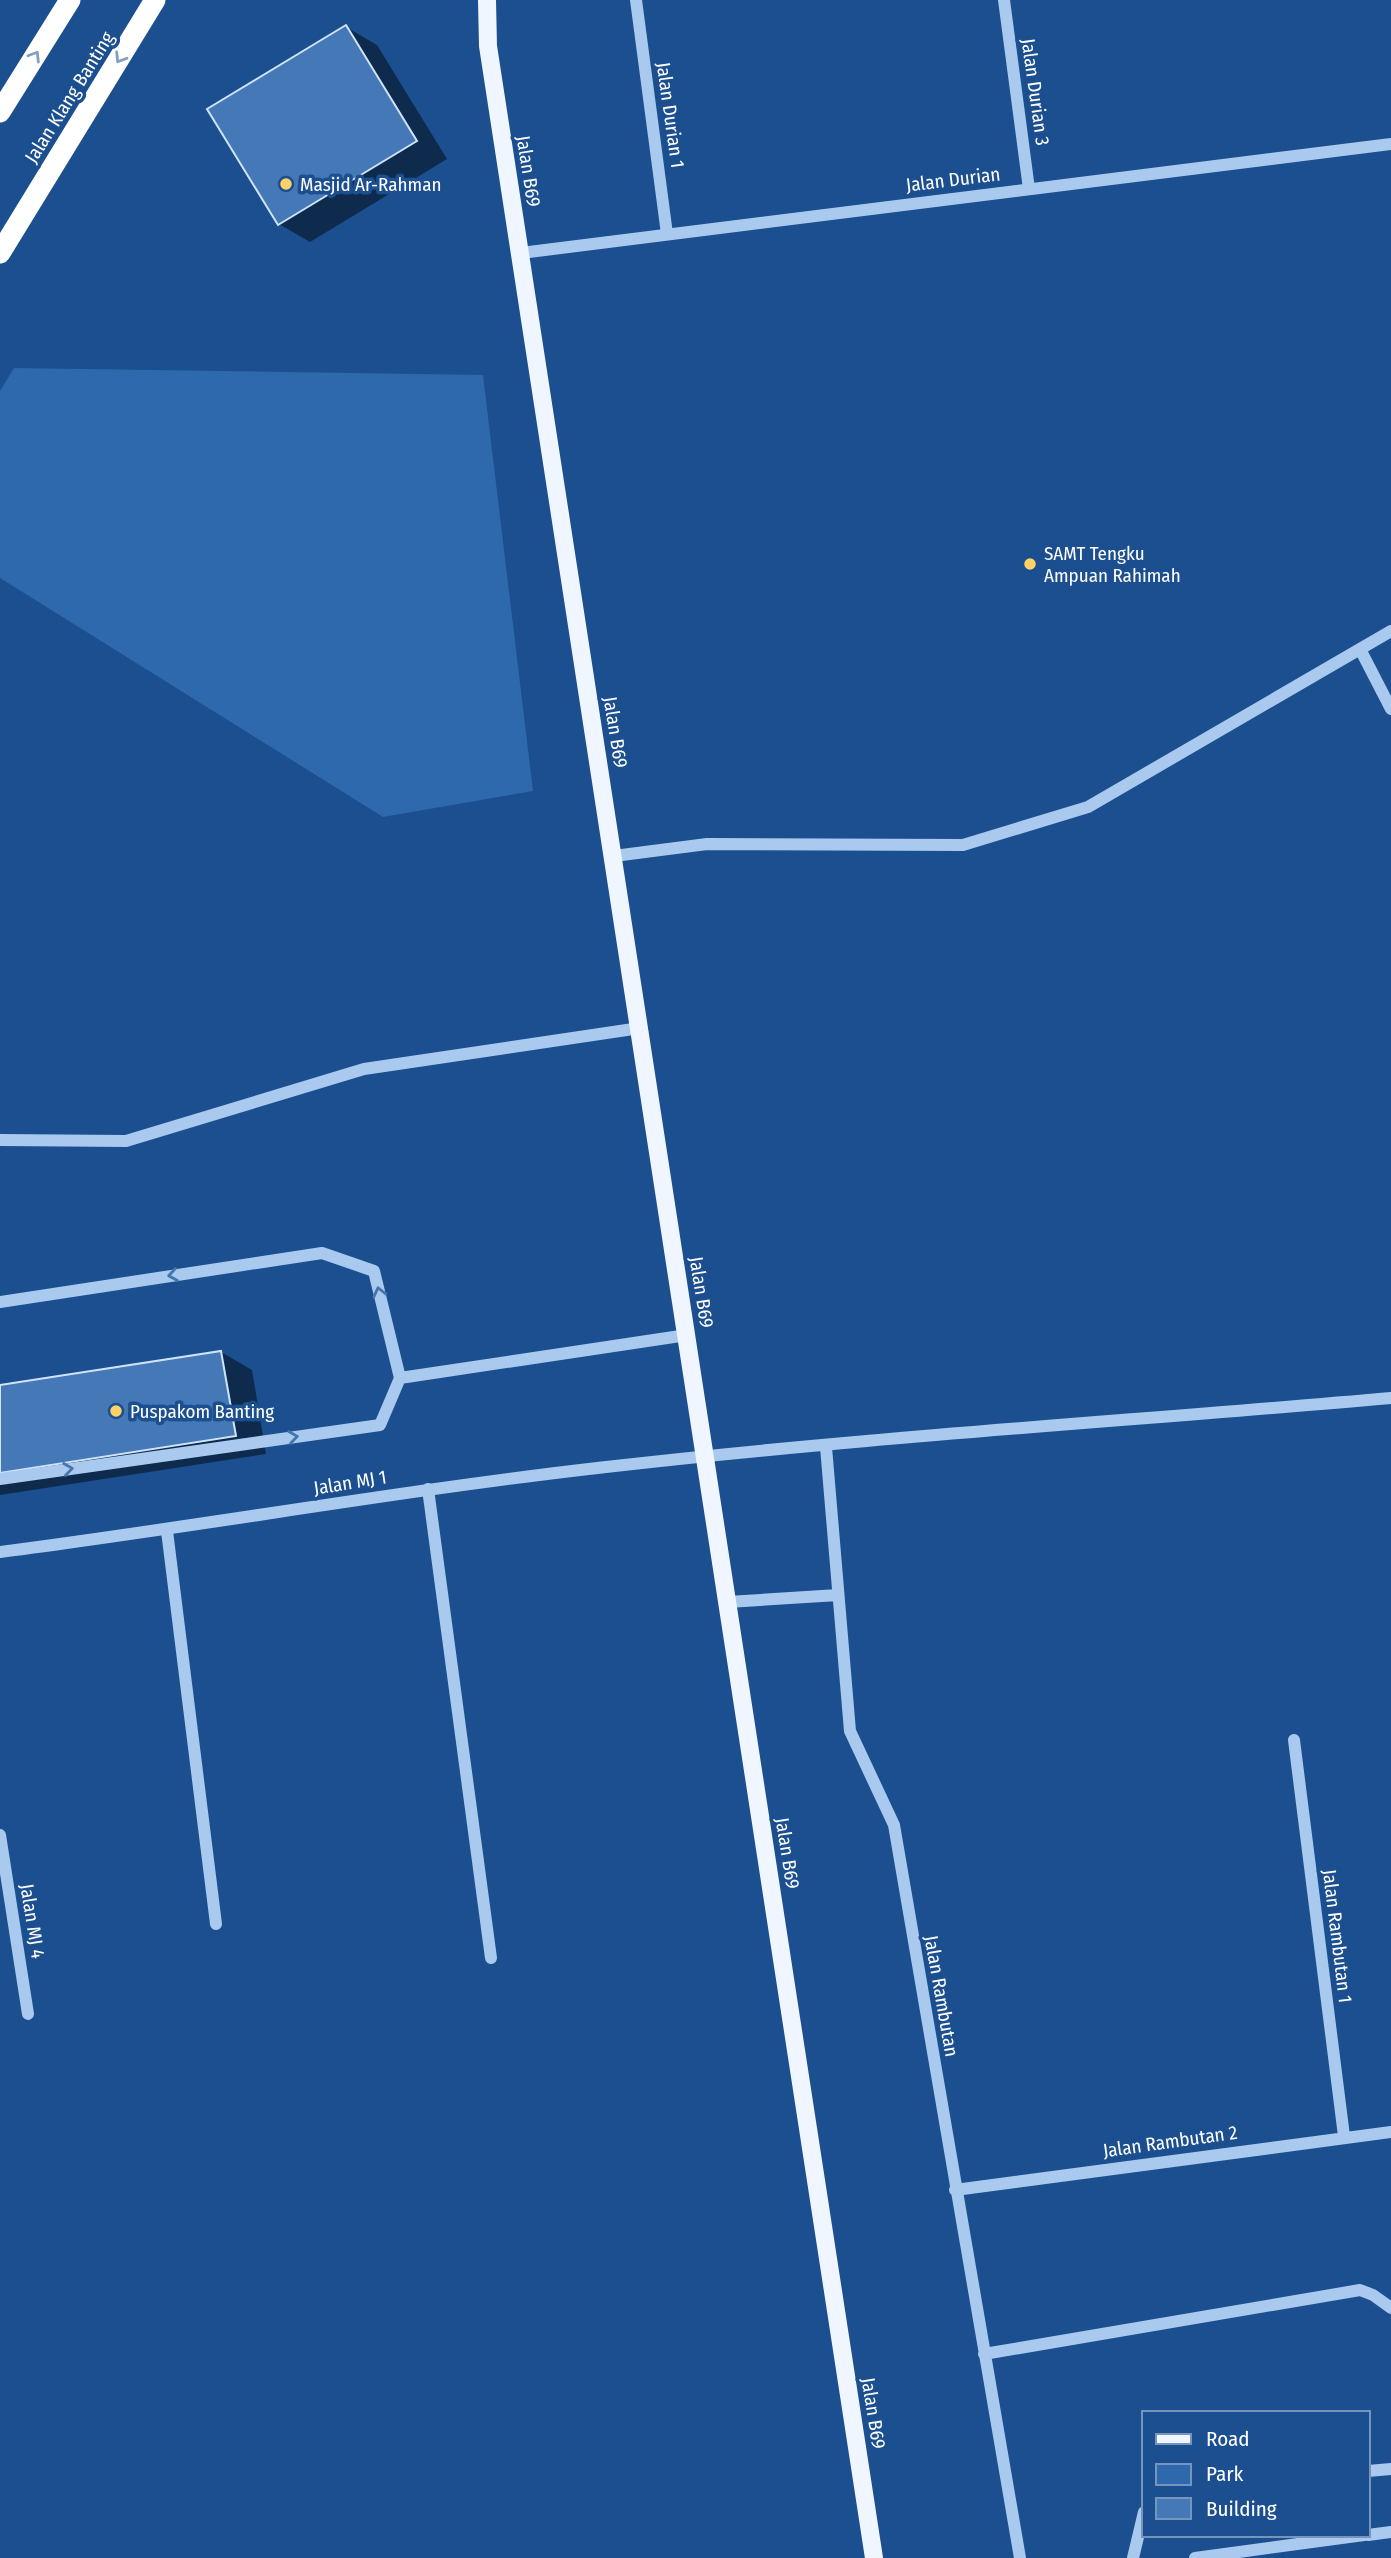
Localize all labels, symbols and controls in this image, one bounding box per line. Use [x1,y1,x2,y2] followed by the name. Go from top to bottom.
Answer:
[20,27,119,167] street label: Jalan Klang Banting
[1017,37,1054,147] street label: Jalan Durian 3
[26,51,39,64] one-way arrow
[115,51,128,64] one-way arrow
[652,61,689,169] street label: Jalan Durian 1
[512,134,545,208] street label: Jalan B69
[905,162,1001,197] street label: Jalan Durian
[300,173,441,196] place label: Masjid Ar-Rahman
[278,176,294,192] marker: Masjid Ar-Rahman
[1044,542,1181,587] place label: SAMT Tengku Ampuan Rahimah
[1022,556,1038,572] marker: SAMT Tengku Ampuan Rahimah
[599,695,632,769] street label: Jalan B69
[685,1255,718,1329] street label: Jalan B69
[167,1268,179,1283] one-way arrow
[373,1286,387,1298] one-way arrow
[130,1400,274,1423] place label: Puspakom Banting
[108,1403,124,1419] marker: Puspakom Banting
[287,1430,299,1445] one-way arrow
[62,1462,73,1477] one-way arrow
[312,1465,388,1500] street label: Jalan MJ 1
[771,1816,804,1890] street label: Jalan B69
[1318,1868,1357,2004] street label: Jalan Rambutan 1
[15,1882,50,1960] street label: Jalan MJ 4
[920,1934,963,2058] street label: Jalan Rambutan
[1101,2121,1239,2162] street label: Jalan Rambutan 2
[857,2376,890,2450] street label: Jalan B69
[1142,2411,1370,2537] legend
[1206,2426,1250,2452] text: Road
[1206,2461,1244,2487] text: Park
[1206,2496,1277,2522] text: Building

